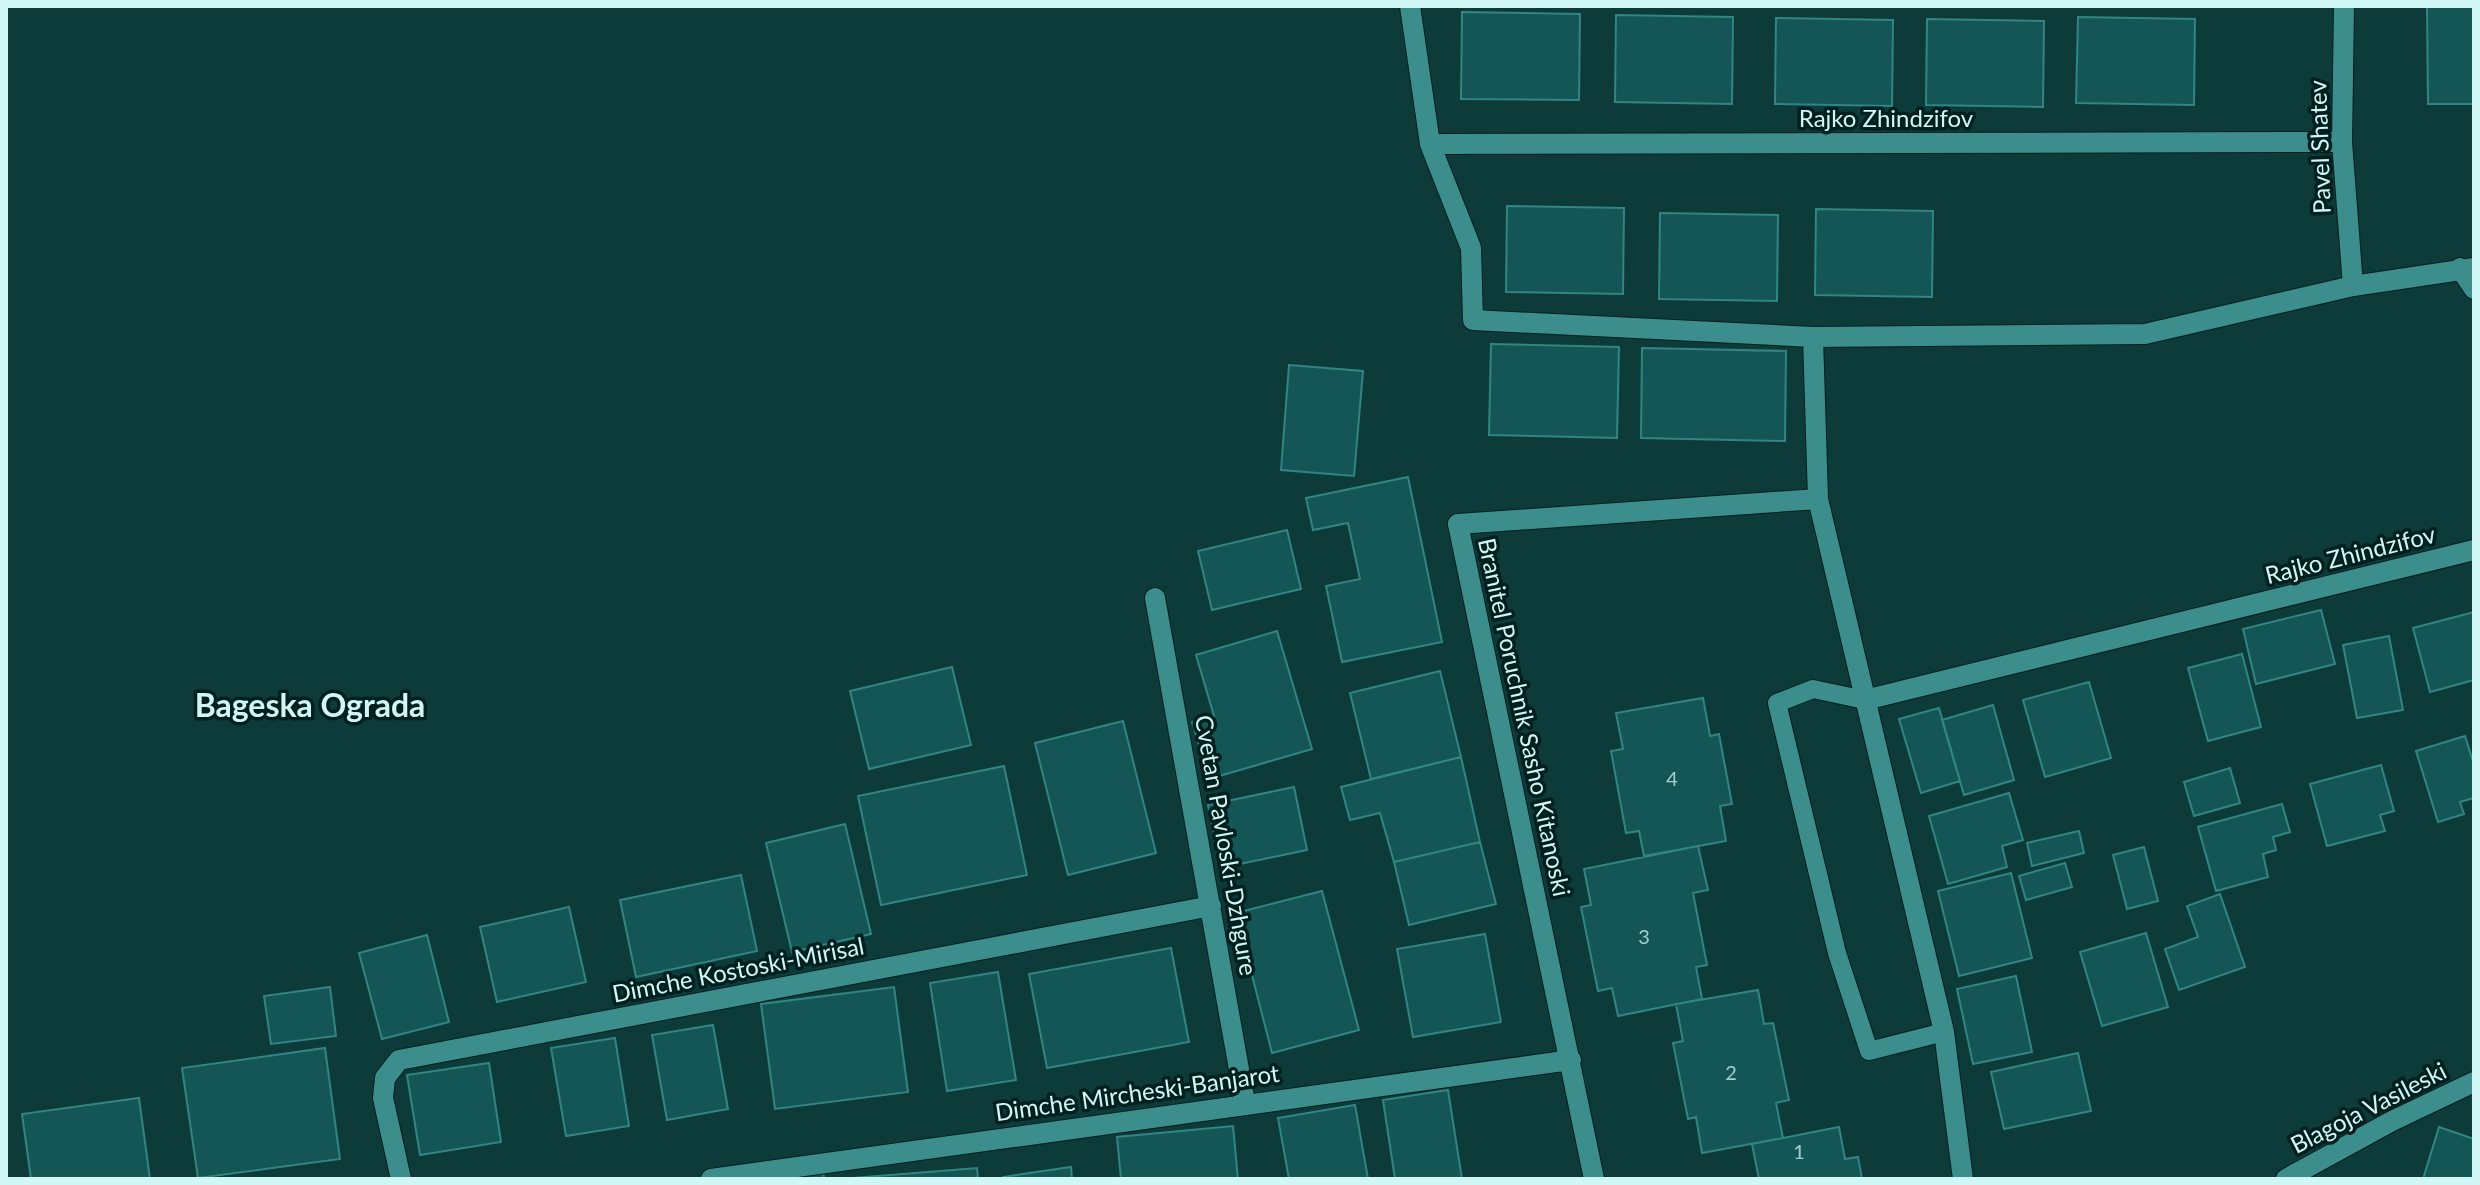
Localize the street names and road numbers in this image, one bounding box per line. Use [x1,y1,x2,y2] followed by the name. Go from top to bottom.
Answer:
[2302,79,2336,214] street label: Pavel Shatev
[1799,103,1974,132] street label: Rajko Zhindzifov
[2262,519,2439,589] street label: Rajko Zhindzifov
[1473,535,1577,899] street label: Branitel Poruchnik Sasho Kitanoski
[1190,713,1264,977] street label: Cvetan Pavloski-Dzhgure
[610,930,866,1008] street label: Dimche Kostoski-Mirisal
[2285,1055,2451,1159] street label: Blagoja Vasileski
[993,1058,1281,1126] street label: Dimche Mircheski-Banjarot

